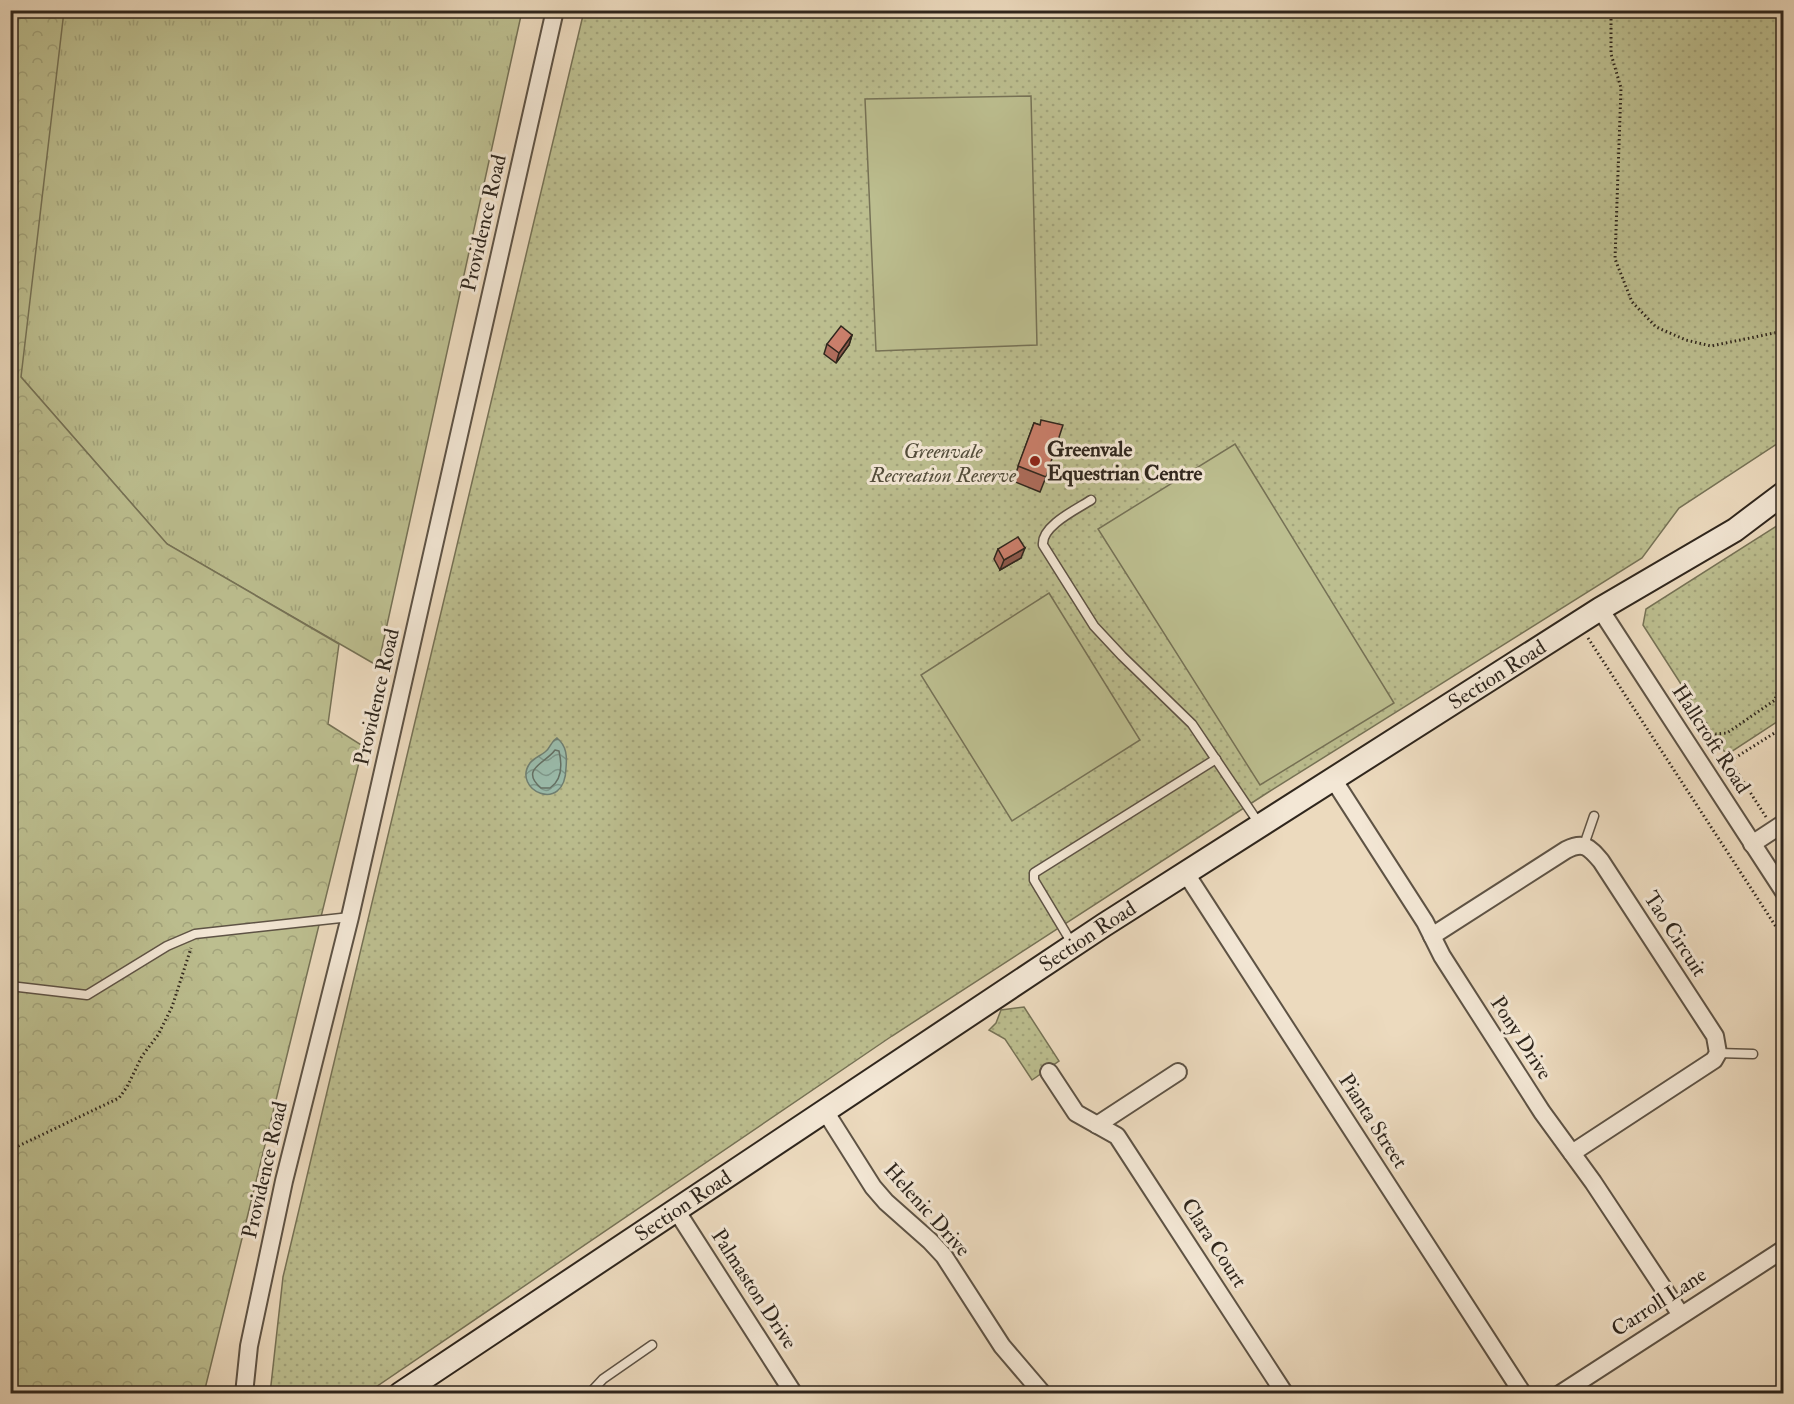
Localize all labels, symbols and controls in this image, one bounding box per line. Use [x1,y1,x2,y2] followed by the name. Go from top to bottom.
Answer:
[455,151,513,294] street label: Providence Road
[1047,436,1202,487] place label: Greenvale Equestrian Centre
[869,438,1017,489] park label: Greenvale Recreation Reserve
[1028,454,1042,468] marker: Greenvale Equestrian Centre
[348,625,406,768] street label: Providence Road
[1443,633,1552,716] street label: Section Road
[1666,679,1757,799] street label: Hallcroft Road
[1637,886,1713,982] street label: Tao Circuit
[1034,894,1142,978] street label: Section Road
[1484,991,1558,1085] street label: Pony Drive
[1332,1069,1414,1174] street label: Pianta Street
[236,1098,294,1241] street label: Providence Road
[878,1157,976,1263] street label: Helenic Drive
[629,1163,737,1247] street label: Section Road
[1175,1193,1253,1293] street label: Clara Court
[705,1224,803,1354] street label: Palmaston Drive
[1606,1261,1712,1343] street label: Carroll Lane

